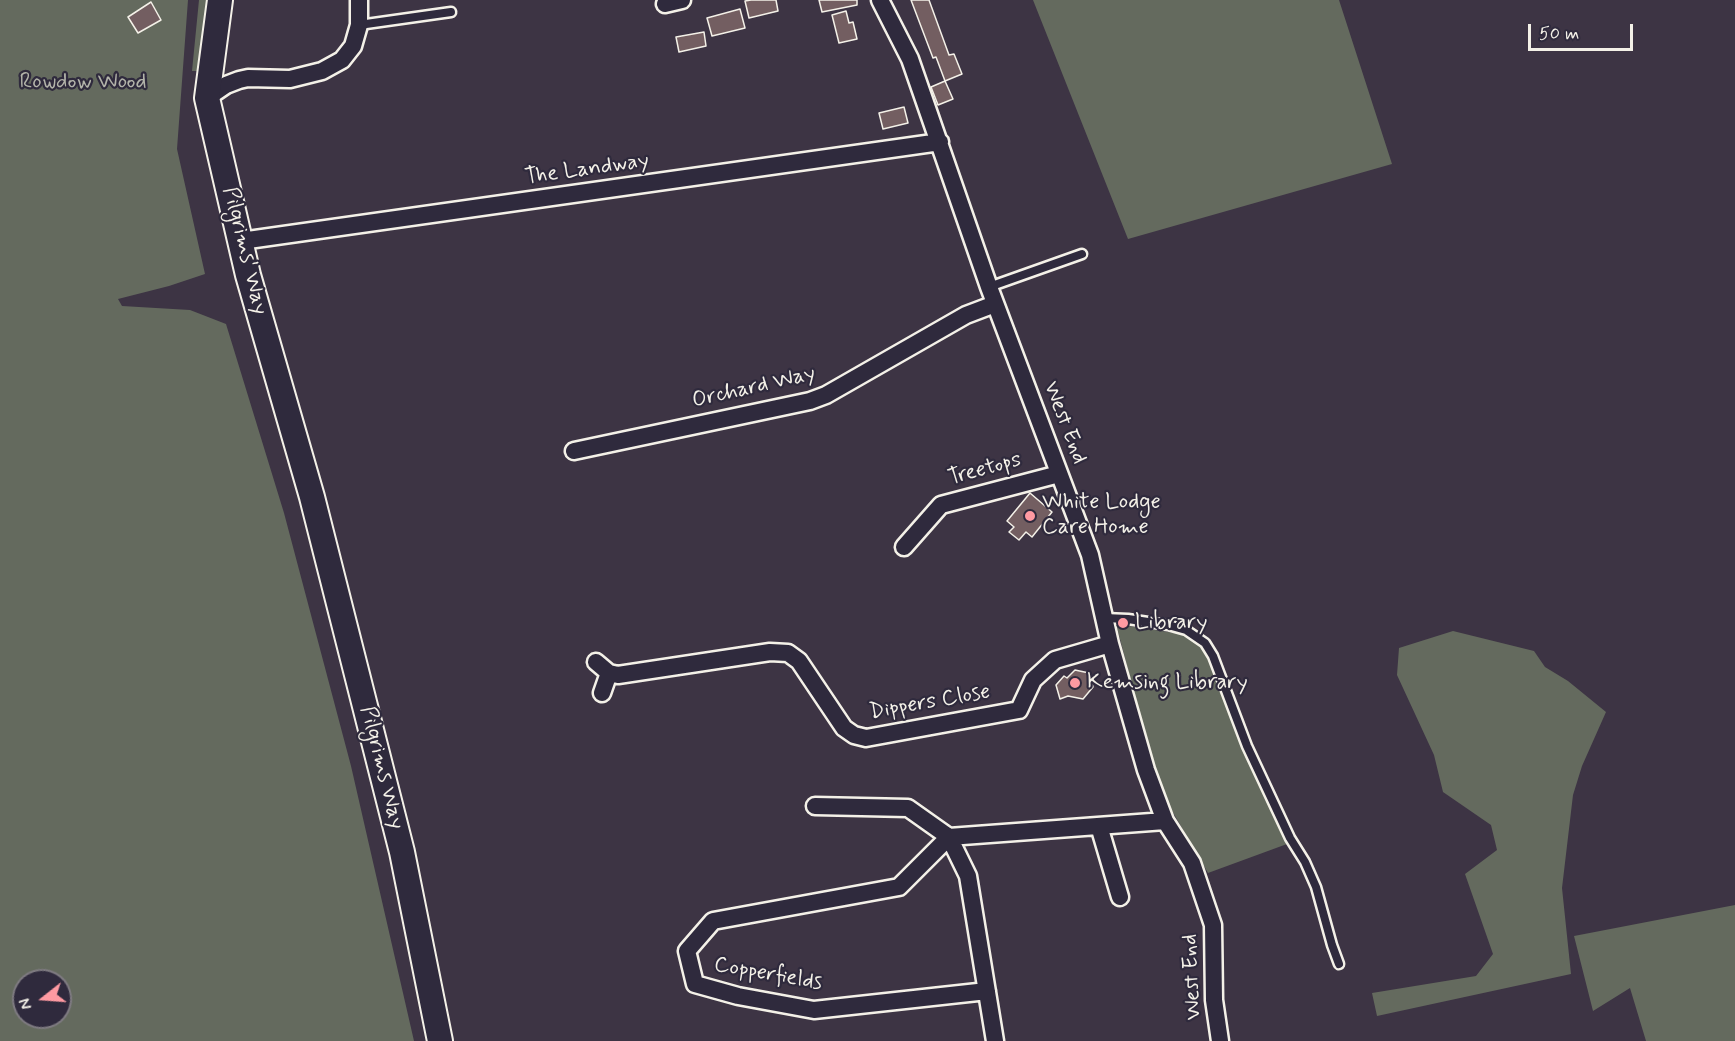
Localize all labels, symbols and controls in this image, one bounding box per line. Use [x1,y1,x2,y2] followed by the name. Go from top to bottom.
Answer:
[1531,12,1636,50] scale bar
[1539,22,1579,46] text: 50 m
[20,70,146,96] park label: Rowdow Wood
[523,148,651,192] street label: The Landway
[215,184,273,318] street label: Pilgrims' Way
[690,361,818,415] street label: Orchard Way
[1036,378,1092,468] street label: West End
[945,448,1025,492] street label: Treetops
[1042,490,1161,542] place label: White Lodge Care Home
[1023,509,1037,523] marker: White Lodge Care Home
[1135,610,1207,636] place label: Library
[1116,616,1130,630] marker: Library
[1087,670,1248,696] place label: Kemsing Library
[1068,676,1082,690] marker: Kemsing Library
[867,679,993,727] street label: Dippers Close
[353,704,409,832] street label: Pilgrims Way
[1178,933,1208,1021] street label: West End
[712,952,824,998] street label: Copperfields
[12,969,72,1029] north arrow
[15,996,38,1012] text: N

